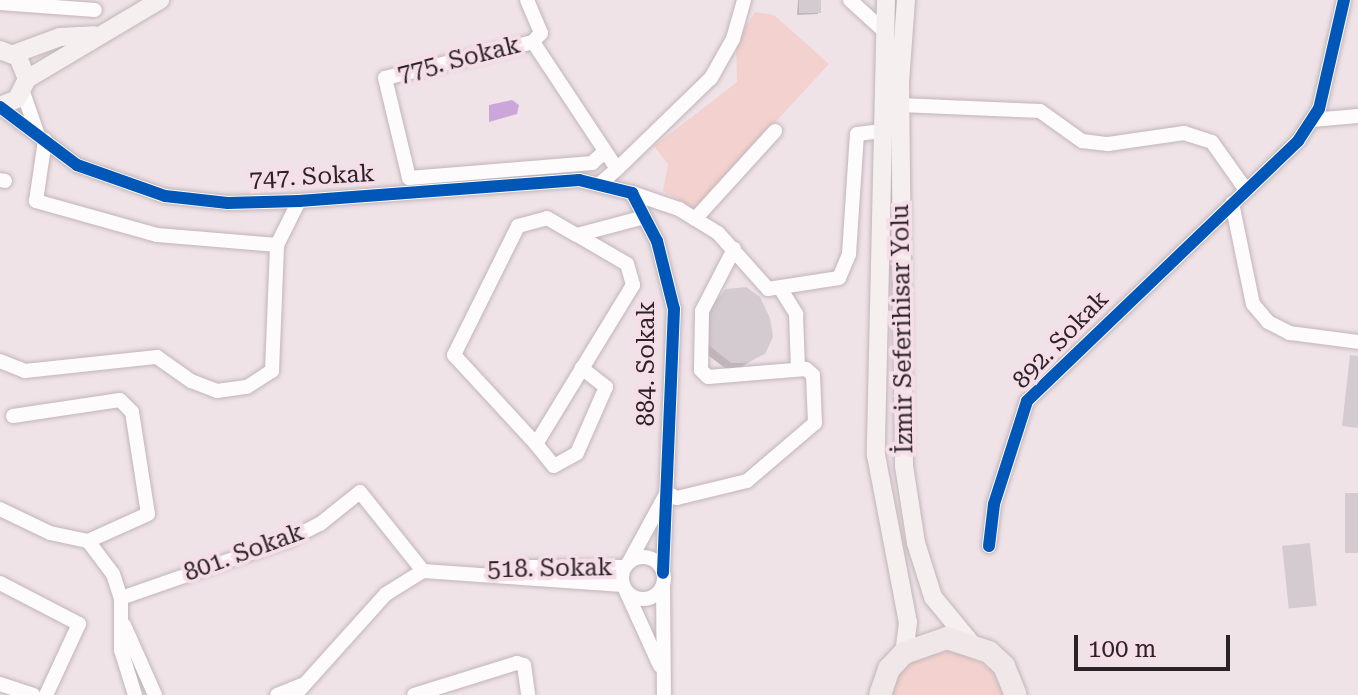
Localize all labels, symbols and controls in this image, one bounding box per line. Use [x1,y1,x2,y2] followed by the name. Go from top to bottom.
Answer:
[395,31,523,89] street label: 775. Sokak
[249,159,375,195] street label: 747. Sokak
[886,204,920,454] street label: İzmir Seferihisar Yolu
[1007,285,1115,395] street label: 892. Sokak
[633,301,661,427] street label: 884. Sokak
[180,518,308,588] street label: 801. Sokak
[487,554,613,584] street label: 518. Sokak
[1078,619,1234,669] scale bar
[1088,635,1156,663] text: 100 m

